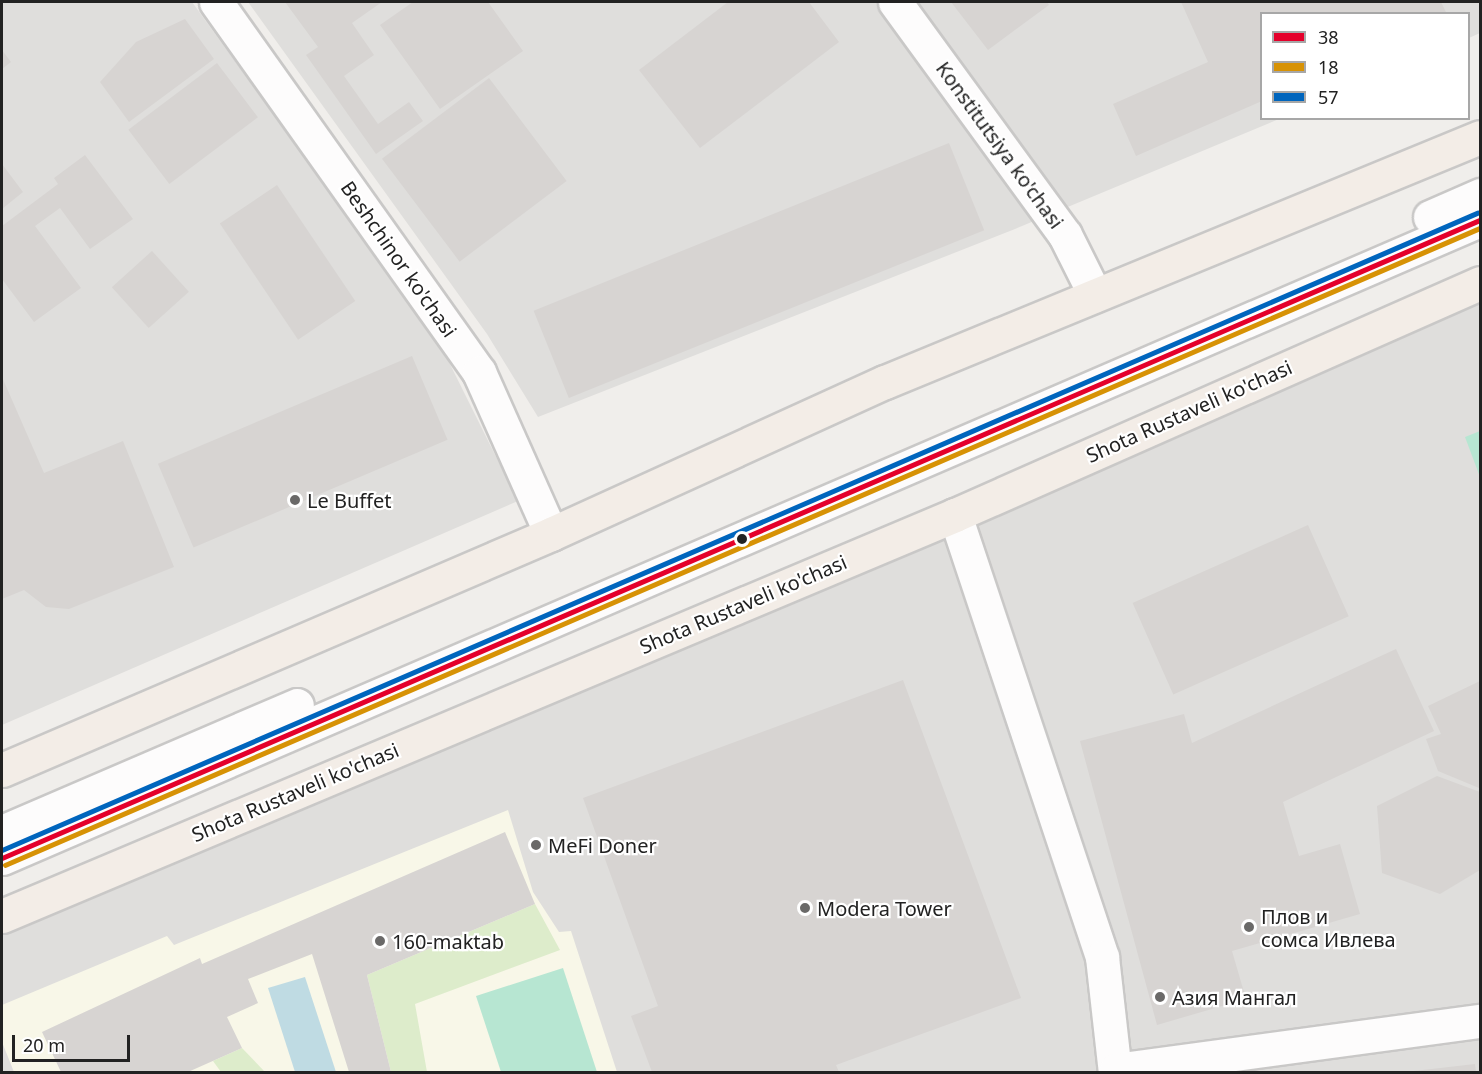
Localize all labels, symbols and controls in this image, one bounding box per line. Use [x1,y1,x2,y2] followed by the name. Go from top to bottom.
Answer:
[1260,12,1470,120] legend
[1318,25,1339,49] text: 38
[1318,55,1339,79] text: 18
[931,57,1069,233] street label: Konstitutsiya ko'chasi
[1318,85,1339,109] text: 57
[336,176,462,342] street label: Beshchinor ko'chasi
[1082,355,1296,467] street label: Shota Rustaveli ko'chasi
[307,488,392,512] place label: Le Buffet
[288,493,302,507] marker: Le Buffet
[736,533,748,545] unlabelled marker
[636,549,850,659] street label: Shota Rustaveli ko'chasi
[188,737,402,847] street label: Shota Rustaveli ko'chasi
[548,833,657,857] place label: MeFi Doner
[529,838,543,852] marker: MeFi Doner
[817,896,952,920] place label: Modera Tower
[798,901,812,915] marker: Modera Tower
[1261,904,1396,951] place label: Плов и сомса Ивлева
[1242,920,1256,934] marker: Плов и сомса Ивлева
[392,929,504,953] place label: 160-maktab
[373,934,387,948] marker: 160-maktab
[1172,985,1297,1009] place label: Азия Мангал
[1153,990,1167,1004] marker: Азия Мангал
[15,1023,134,1061] scale bar
[23,1033,65,1057] text: 20 m

